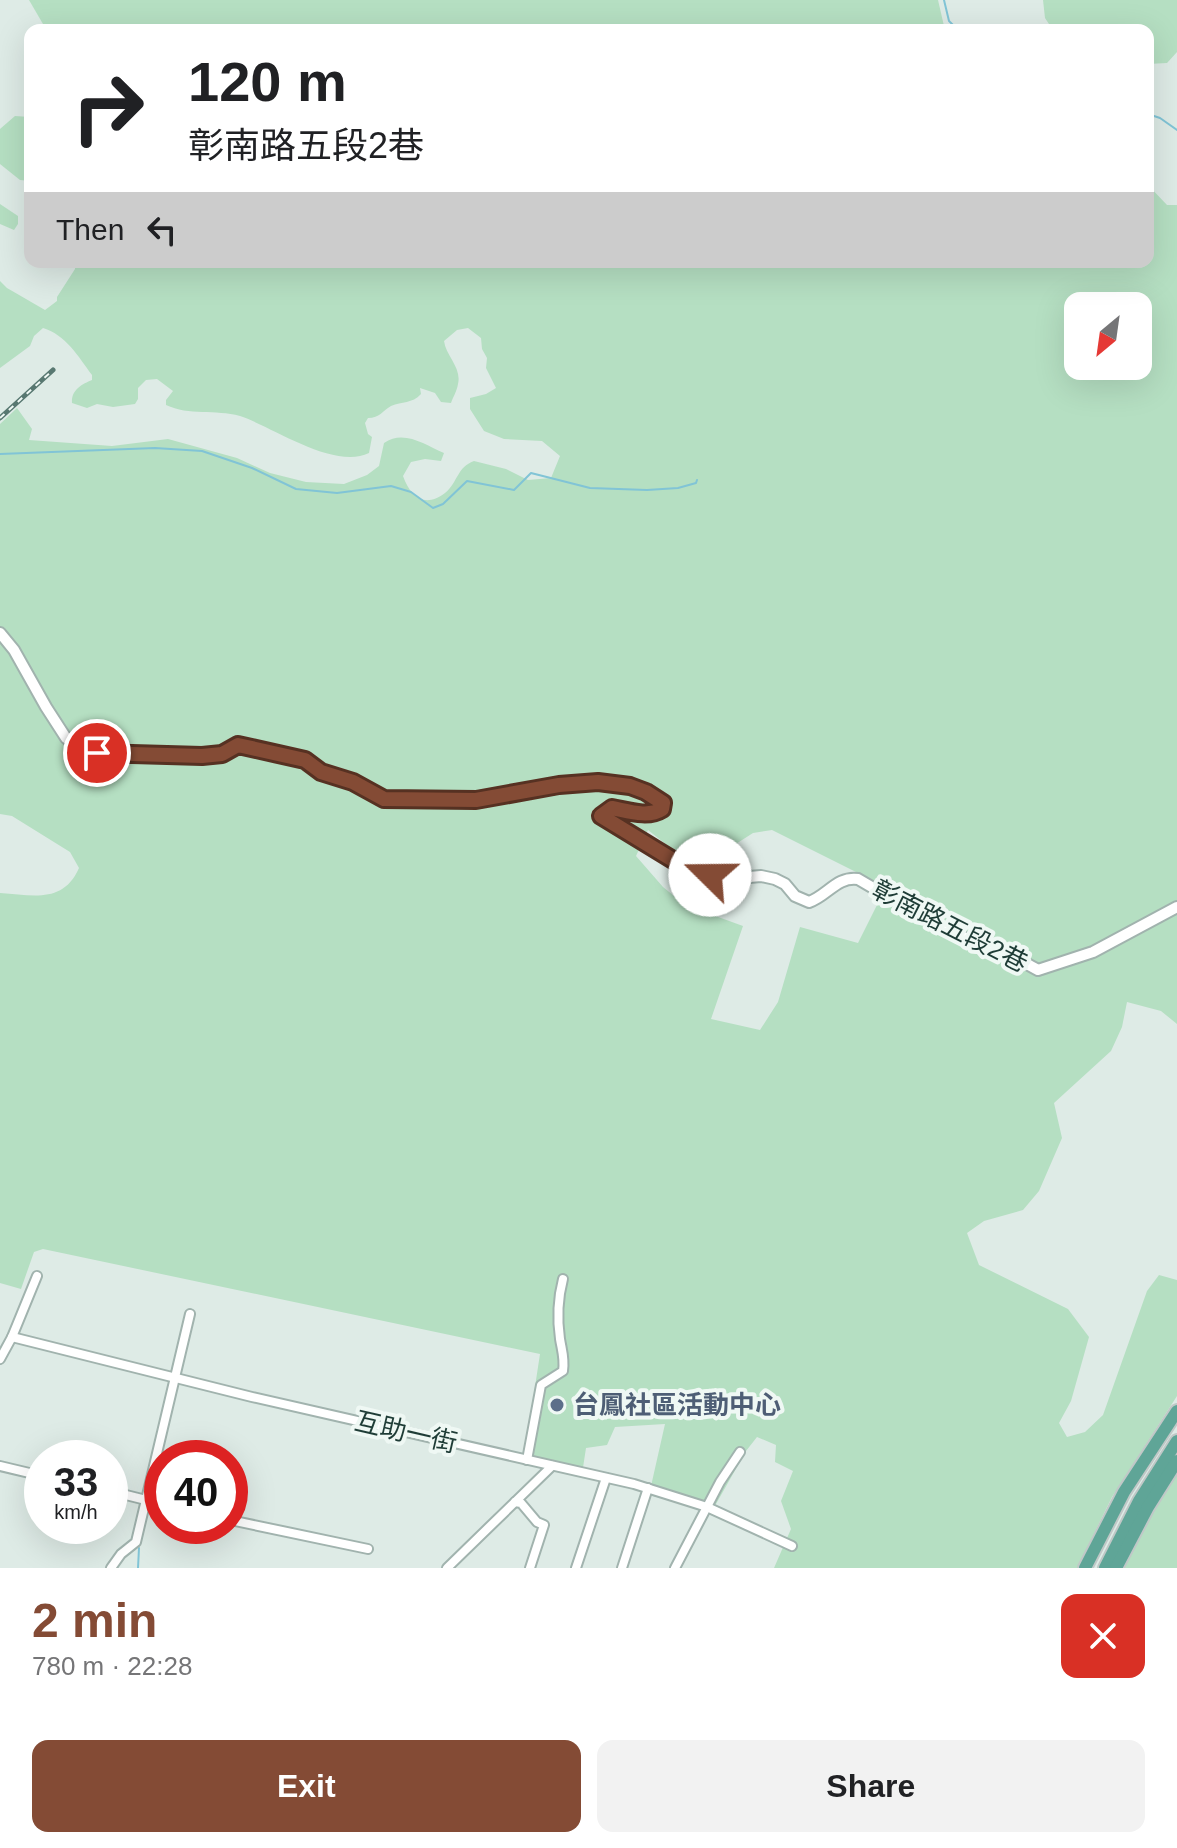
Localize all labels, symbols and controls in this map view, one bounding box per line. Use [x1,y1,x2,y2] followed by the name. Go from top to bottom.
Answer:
[188,50,347,113] text: 120 m
[56,56,160,160] icon: right
[188,125,424,166] text: 彰南路五段2巷
[140,208,184,252] icon: left
[56,213,124,246] text: Then
[1064,292,1152,380] north arrow
[1064,292,1152,380] map controls
[63,719,131,787] pin
[75,731,119,775] icon: arrive
[668,833,752,917] position arrow
[867,874,1033,978] street label: 彰南路五段2巷
[573,1390,781,1420] place label: 台鳳社區活動中心
[548,1396,566,1414] marker: 台鳳社區活動中心
[352,1406,460,1458] street label: 互助一街
[144,1440,248,1544] speed limit sign: 40
[54,1460,98,1504] text: 33
[54,1501,98,1523] text: km/h
[32,1594,157,1647] text: 2 min
[1061,1594,1145,1678] button: close
[32,1651,192,1681] text: 780 m · 22:28
[32,1740,581,1832] button: Exit
[597,1740,1145,1832] button: Share

